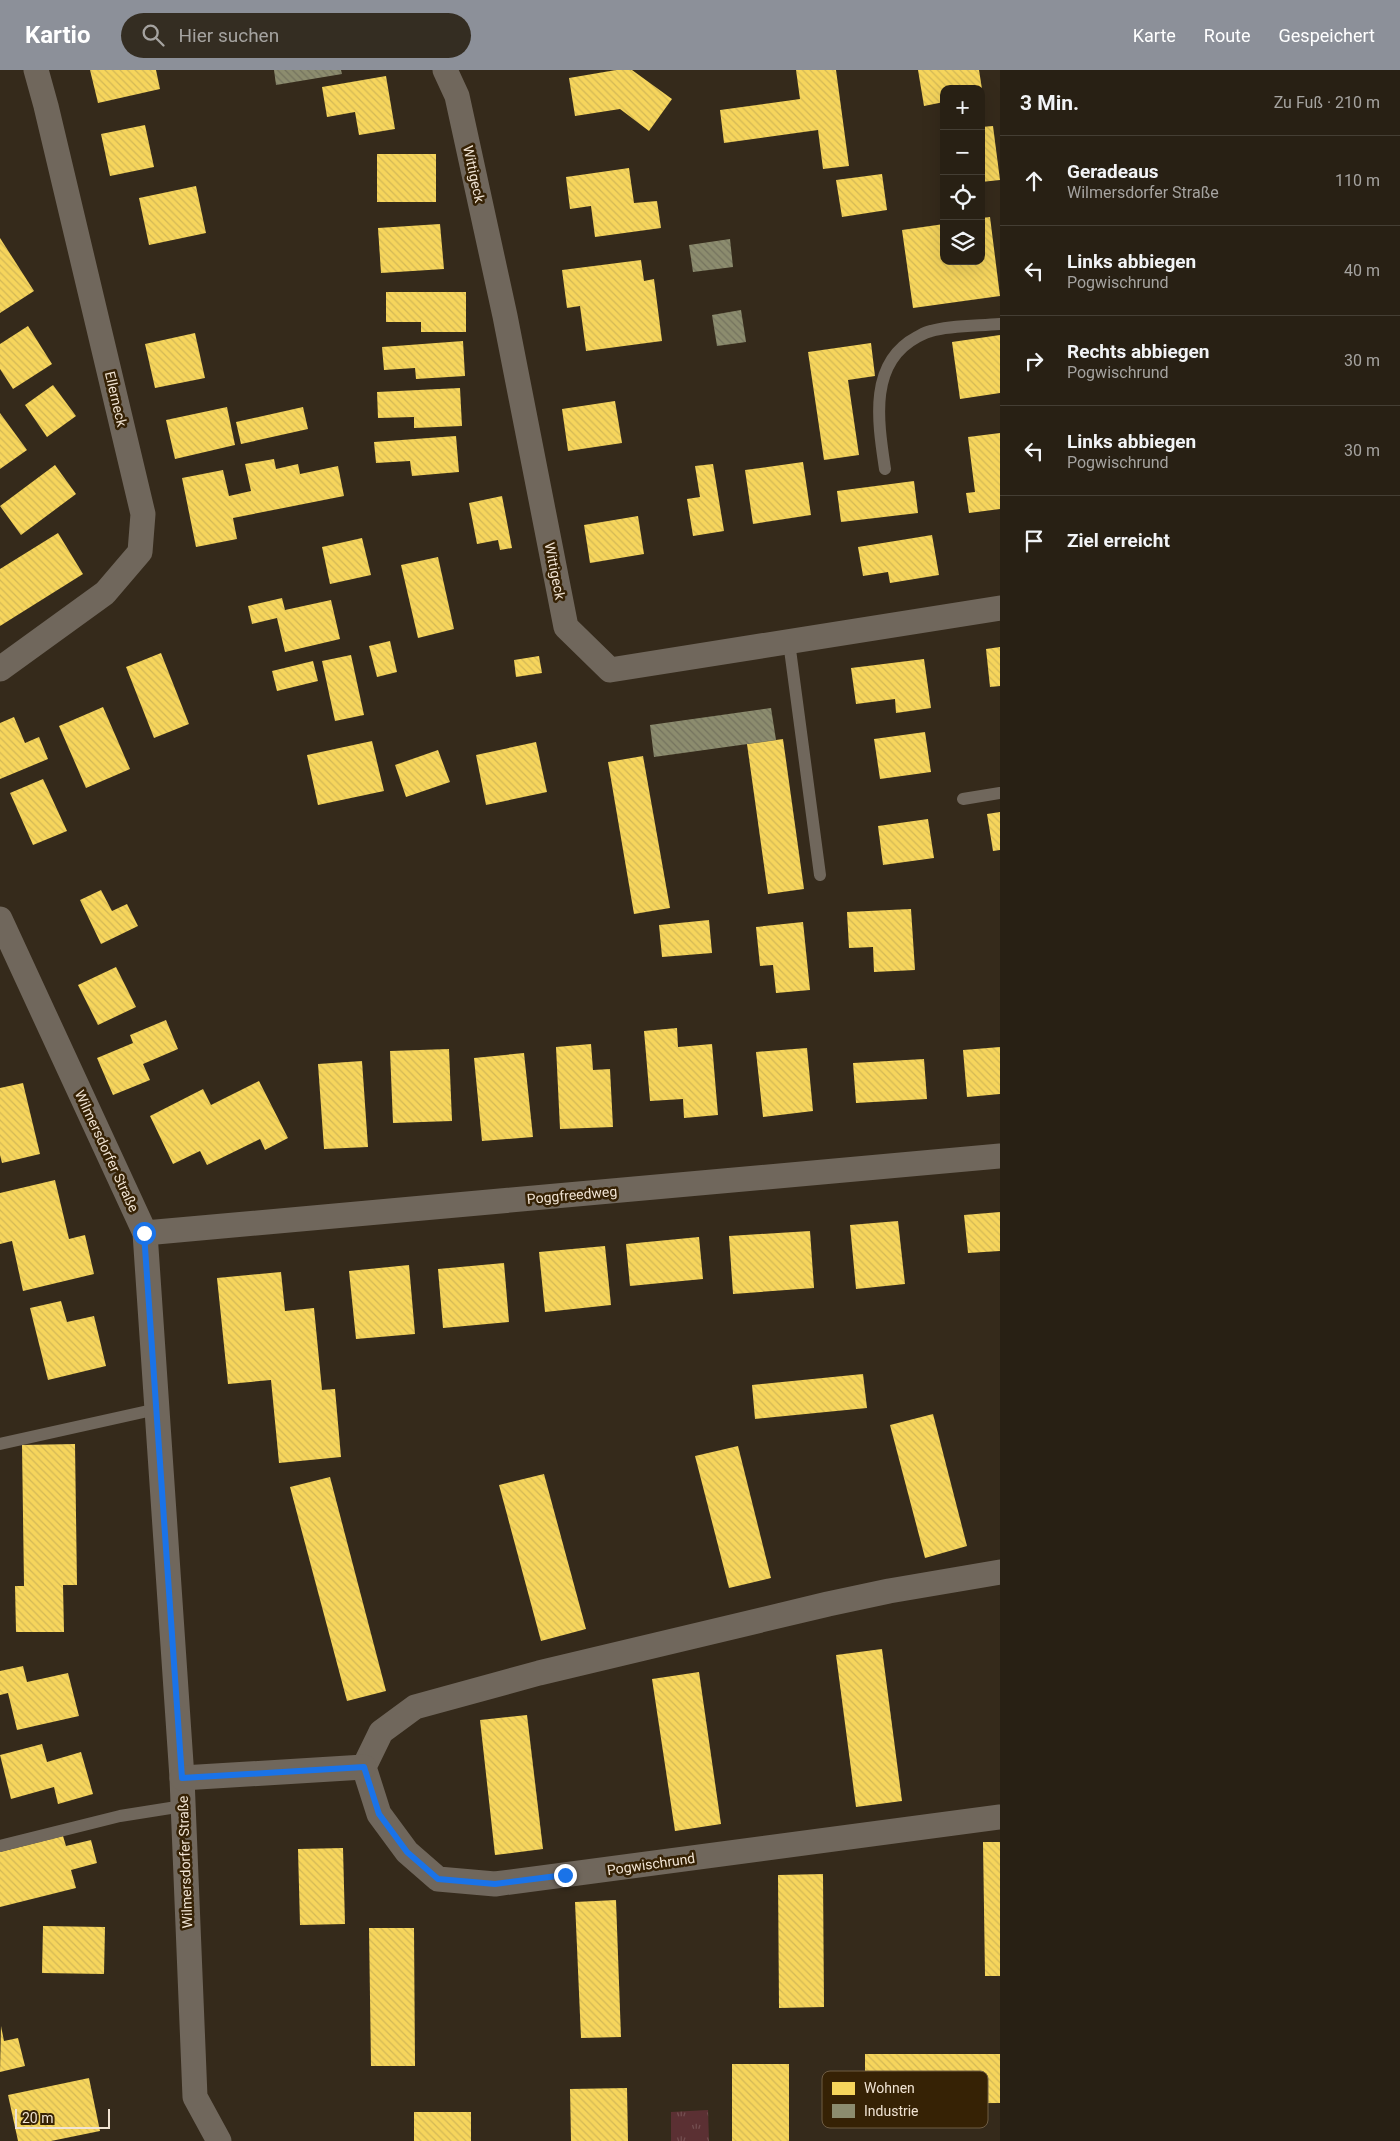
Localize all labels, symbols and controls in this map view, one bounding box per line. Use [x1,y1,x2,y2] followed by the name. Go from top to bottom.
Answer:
[121,13,471,58] search box
[25,21,91,49] text: Kartio
[139,21,167,49] icon: search
[179,24,279,47] text: Hier suchen
[1133,25,1176,46] text: Karte
[1204,25,1251,46] text: Route
[1279,25,1375,46] text: Gespeichert
[940,85,985,265] map controls
[940,85,985,130] button: +
[1020,91,1079,115] text: 3 Min.
[1274,93,1380,112] text: Zu Fuß · 210 m
[940,130,985,175] button: −
[460,144,488,205] street label: Wittigeck
[1067,160,1159,183] text: Geradeaus
[1020,167,1048,195] icon: ahead
[1335,171,1380,190] text: 110 m
[940,175,985,220] button: locate
[1067,183,1219,202] text: Wilmersdorfer Straße
[940,220,985,265] button: layers
[1067,250,1196,273] text: Links abbiegen
[1020,257,1048,285] icon: left
[1344,261,1380,280] text: 40 m
[1067,273,1169,292] text: Pogwischrund
[1067,340,1209,363] text: Rechts abbiegen
[1020,347,1048,375] icon: right
[1344,351,1380,370] text: 30 m
[1067,363,1169,382] text: Pogwischrund
[102,370,130,429] street label: Ellerneck
[1067,430,1196,453] text: Links abbiegen
[1020,437,1048,465] icon: left
[1344,441,1380,460] text: 30 m
[1067,453,1169,472] text: Pogwischrund
[1020,527,1048,555] icon: arrive
[1067,529,1170,552] text: Ziel erreicht
[542,541,569,602] street label: Wittigeck
[72,1087,142,1215] street label: Wilmersdorfer Straße
[526,1183,618,1207] street label: Poggfreedweg
[133,1222,156,1245] route start
[175,1795,195,1929] street label: Wilmersdorfer Straße
[606,1850,696,1878] street label: Pogwischrund
[554,1864,577,1887] route end
[822,2071,988,2128] legend
[864,2080,915,2096] text: Wohnen
[864,2103,919,2119] text: Industrie
[15,2106,110,2129] scale bar
[22,2110,54,2126] text: 20 m

